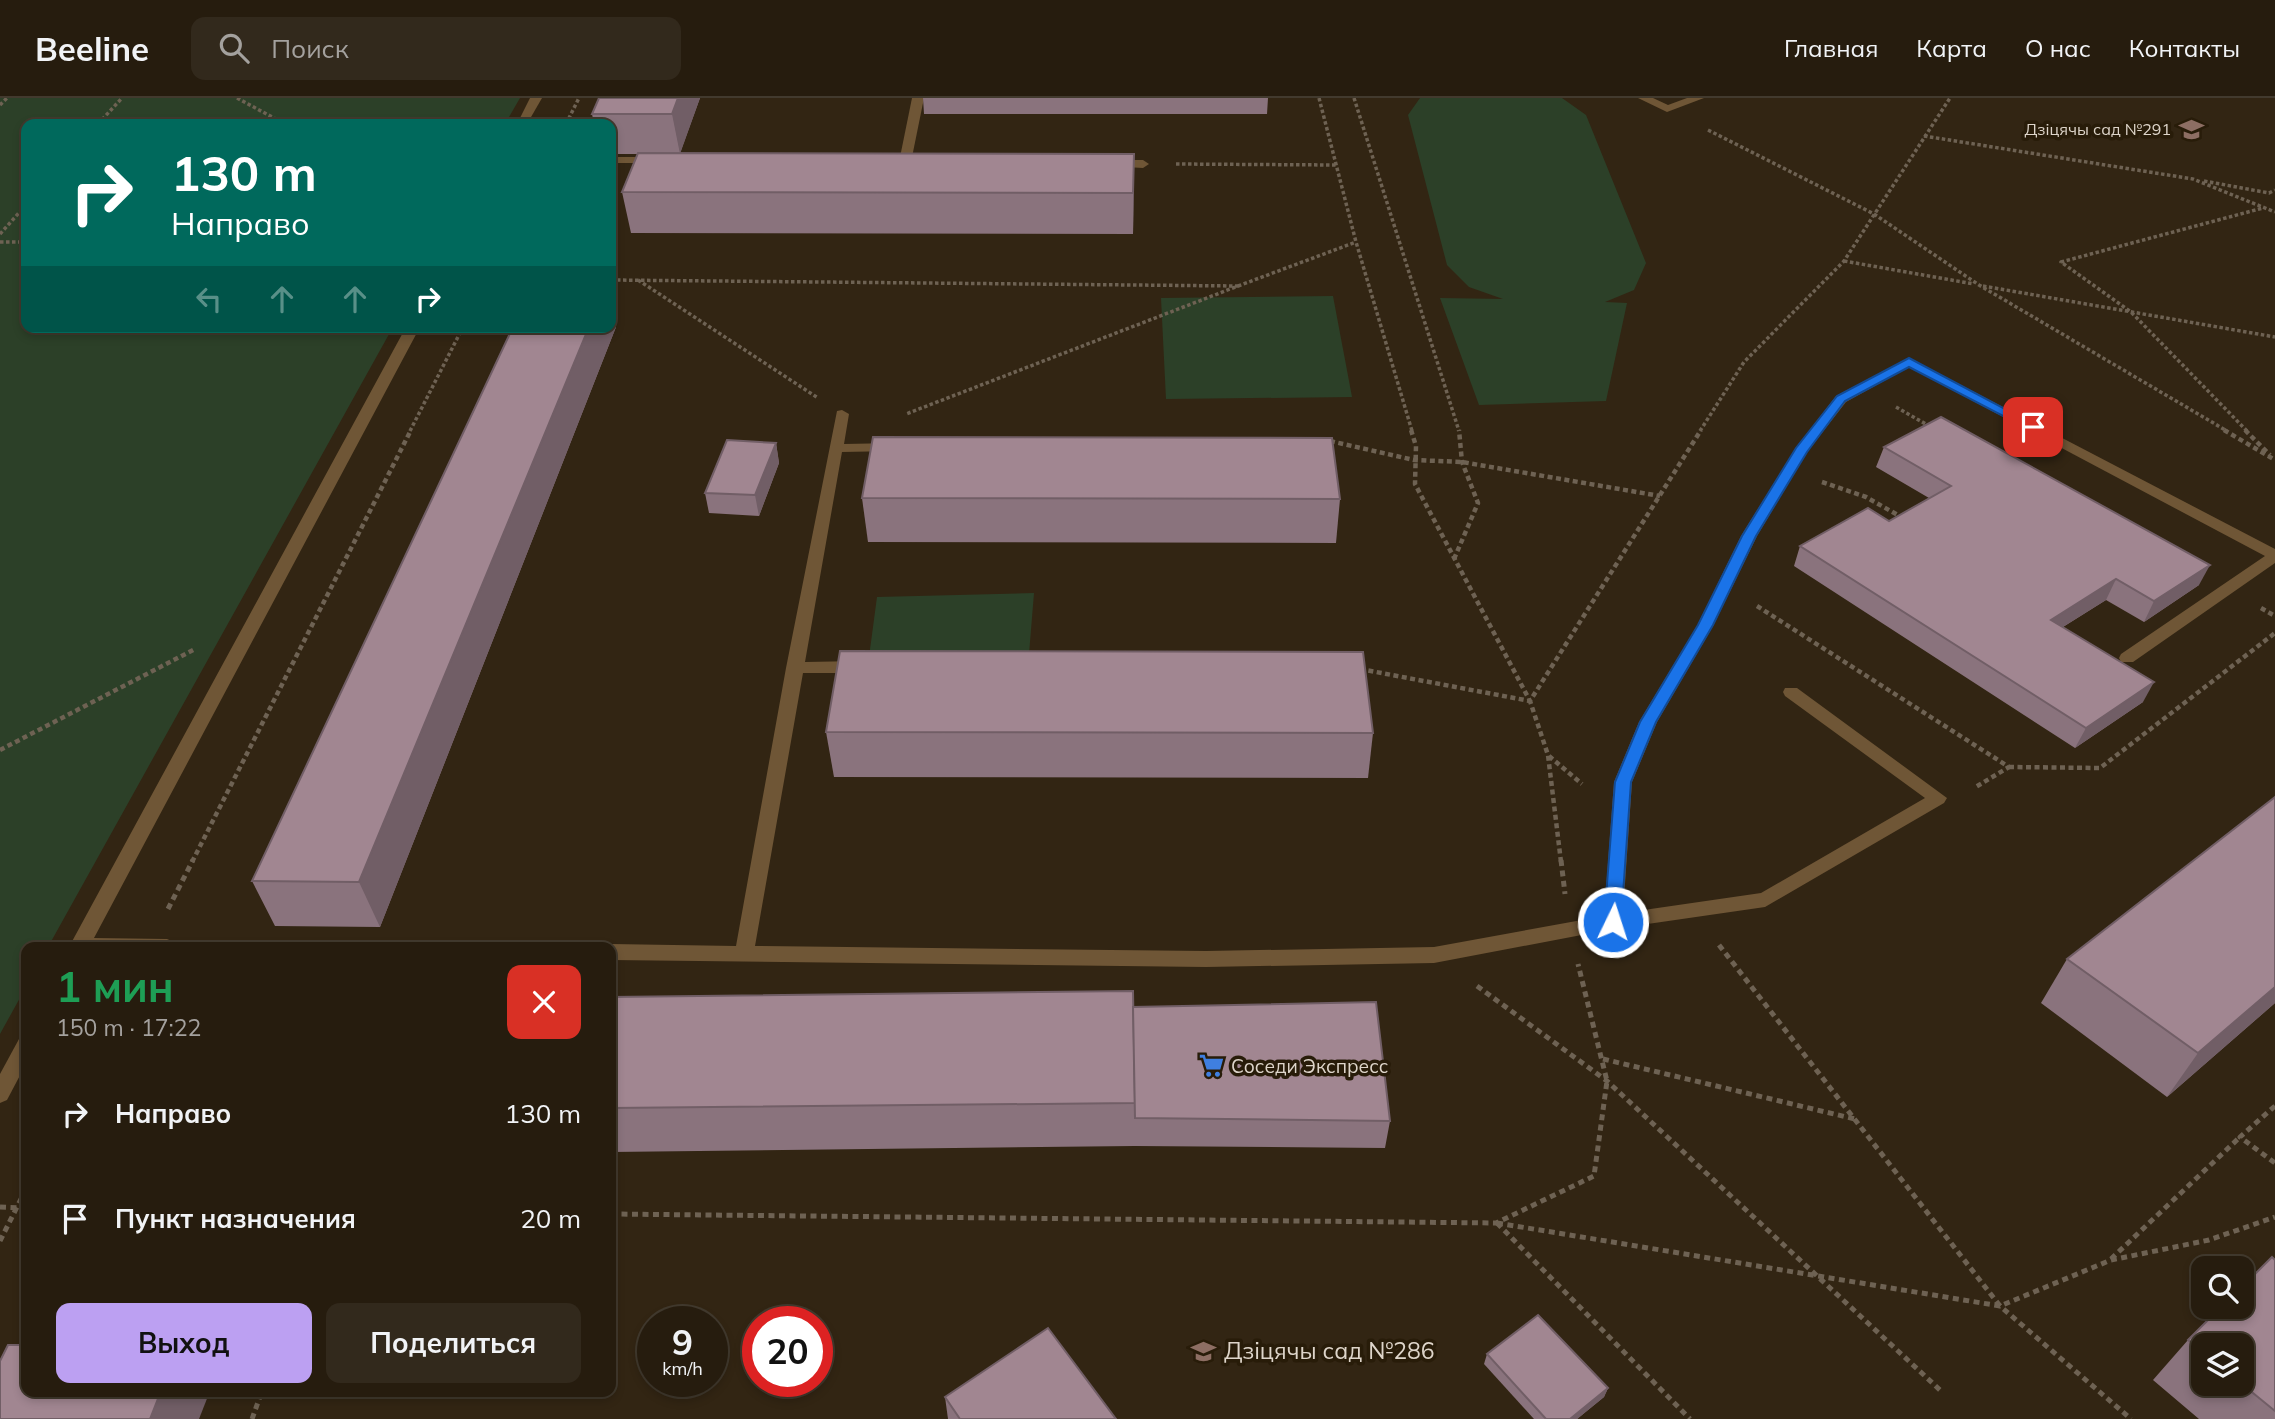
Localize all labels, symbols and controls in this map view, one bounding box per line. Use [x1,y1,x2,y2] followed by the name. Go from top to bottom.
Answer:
[191,17,681,80] search box
[35,28,149,69] text: Beeline
[215,29,253,67] icon: search
[271,32,349,65] text: Поиск
[1784,33,1878,63] text: Главная
[1916,33,1987,63] text: Карта
[2025,33,2091,63] text: О нас
[2129,33,2240,63] text: Контакты
[2177,115,2205,143] school or university icon: Дзіцячы сад №291
[2025,119,2171,139] place label: Дзіцячы сад №291
[171,142,317,203] text: 130 m
[56,147,147,238] icon: right
[171,203,310,243] text: Направо
[190,280,228,318] icon: left
[263,280,301,318] icon: ahead
[336,280,374,318] icon: ahead
[409,280,447,318] icon: right
[2003,397,2063,457] pin
[2014,408,2052,446] icon: arrive
[1576,885,1650,959] position arrow
[56,960,174,1013] text: 1 мин
[507,965,581,1039] button: close
[56,1013,201,1042] text: 150 m · 17:22
[1197,1052,1225,1080] supermarket icon: Соседи Экспресс
[1231,1054,1388,1078] place label: Соседи Экспресс
[56,1095,94,1133] icon: right
[115,1097,231,1130] text: Направо
[505,1097,581,1130] text: 130 m
[56,1200,94,1238] icon: arrive
[115,1202,356,1235] text: Пункт назначения
[520,1202,581,1235] text: 20 m
[2191,1256,2254,1396] map controls
[2191,1256,2254,1319] button: search
[56,1303,312,1383] button: Выход
[326,1303,581,1383] button: Поделиться
[742,1306,833,1397] speed limit sign: 20
[672,1320,693,1364] text: 9
[2191,1333,2254,1396] button: layers
[1224,1336,1435,1365] place label: Дзіцячы сад №286
[1190,1337,1218,1365] school or university icon: Дзіцячы сад №286
[662,1357,703,1380] text: km/h

